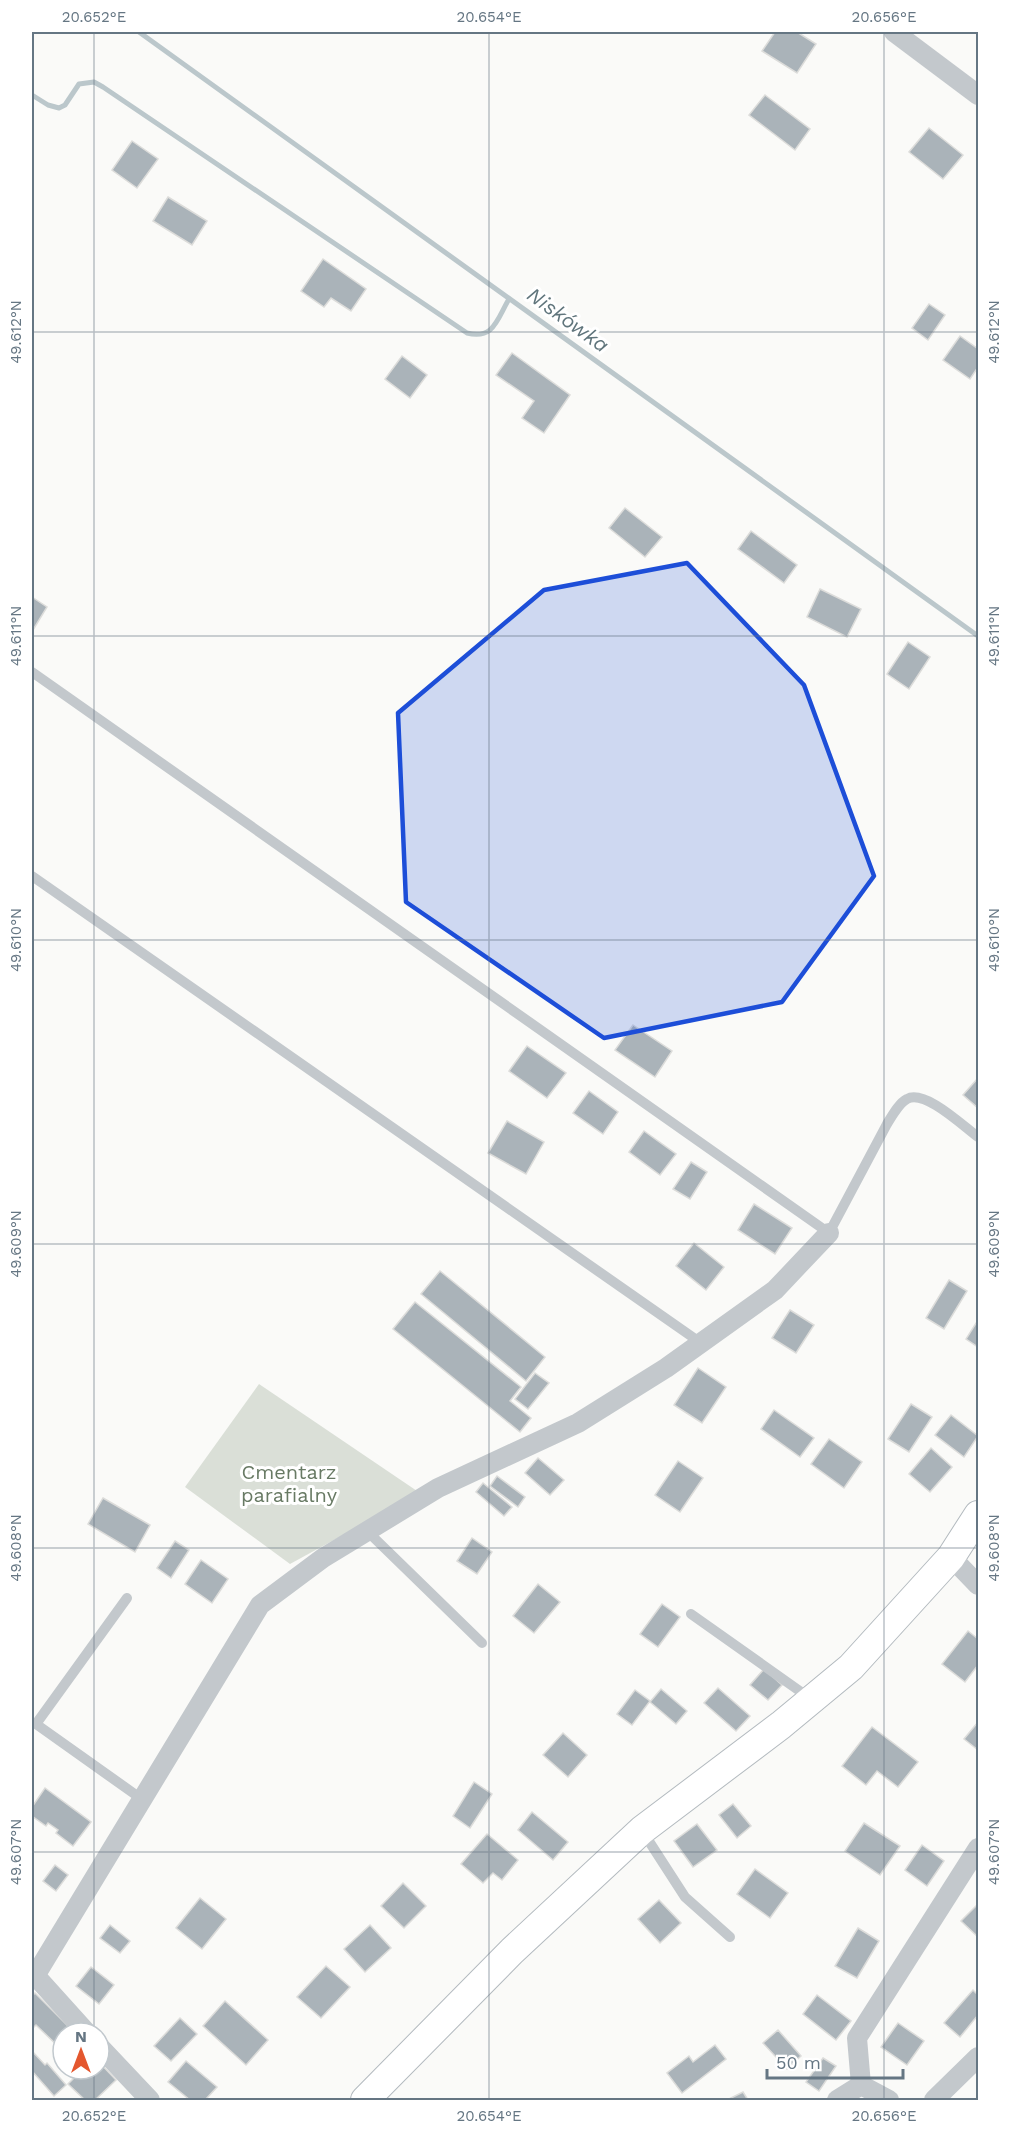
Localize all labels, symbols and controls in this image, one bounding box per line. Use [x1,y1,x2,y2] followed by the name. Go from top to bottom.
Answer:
[62,8,126,26] text: 20.652°E
[457,8,521,26] text: 20.654°E
[852,8,916,26] text: 20.656°E
[523,282,614,358] water label: Niskówka
[7,300,25,364] text: 49.612°N
[985,300,1003,364] text: 49.612°N
[7,606,25,666] text: 49.611°N
[985,606,1003,666] text: 49.611°N
[7,908,25,972] text: 49.610°N
[985,908,1003,972] text: 49.610°N
[7,1210,25,1278] text: 49.609°N
[985,1210,1003,1278] text: 49.609°N
[241,1460,338,1507] park label: Cmentarz parafialny
[7,1514,25,1582] text: 49.608°N
[985,1514,1003,1582] text: 49.608°N
[7,1819,25,1885] text: 49.607°N
[985,1819,1003,1885] text: 49.607°N
[51,2021,111,2081] north arrow
[75,2027,87,2046] text: N
[767,2042,904,2080] scale bar
[776,2052,821,2073] text: 50 m
[62,2107,126,2125] text: 20.652°E
[457,2107,521,2125] text: 20.654°E
[852,2107,916,2125] text: 20.656°E

